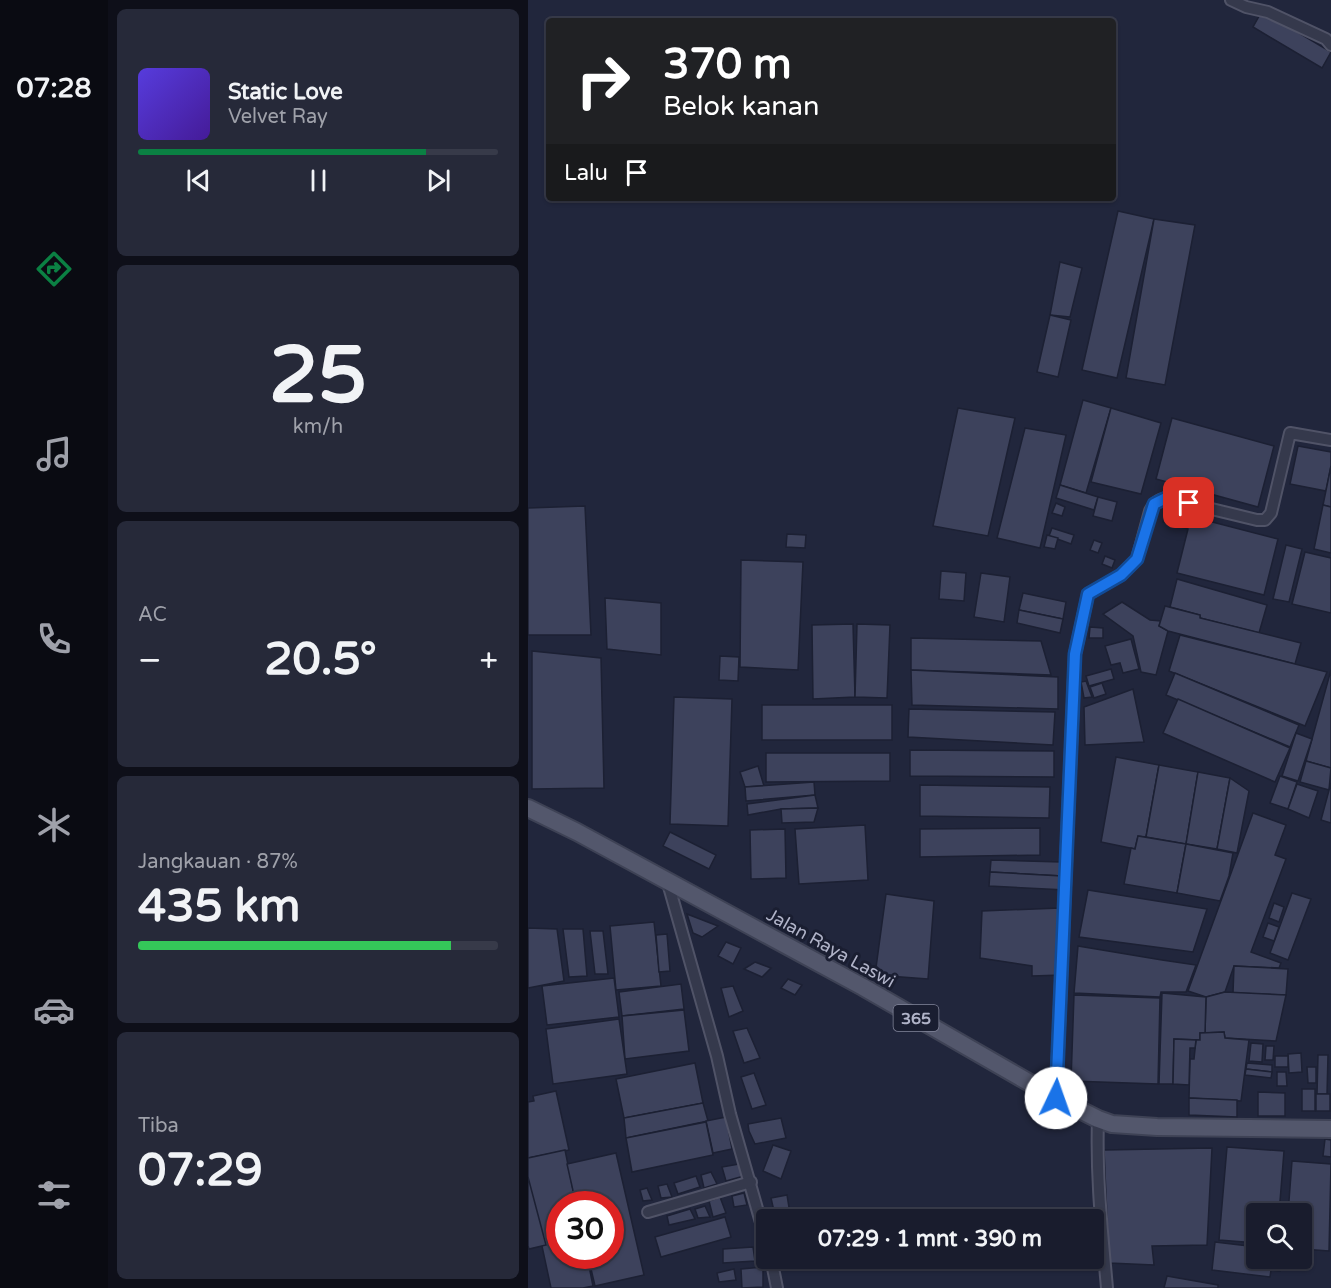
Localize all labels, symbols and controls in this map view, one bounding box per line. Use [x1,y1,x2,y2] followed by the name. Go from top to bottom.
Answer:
[663,39,792,90] text: 370 m
[564,42,642,120] icon: right
[17,72,91,105] text: 07:28
[228,79,343,105] text: Static Love
[663,90,819,123] text: Belok kanan
[228,105,328,129] text: Velvet Ray
[620,156,653,189] icon: arrive
[564,160,608,186] text: Lalu
[182,164,215,197] icon: previous
[302,164,335,197] icon: pause
[422,164,455,197] icon: next
[33,248,75,290] icon: directions
[269,329,367,423] text: 25
[293,415,343,439] text: km/h
[33,433,75,475] icon: music
[1163,477,1214,528] pin
[1172,486,1205,519] icon: arrive
[138,603,167,627] text: AC
[33,618,75,660] icon: phone
[264,633,377,687] text: 20.5°
[138,641,162,680] text: −
[479,641,498,680] text: +
[33,804,75,846] icon: climate
[138,850,298,874] text: Jangkauan · 87%
[138,880,300,934] text: 435 km
[763,904,899,992] street label: Jalan Raya Laswi
[33,989,75,1031] icon: car
[894,1005,938,1031] road number: 365
[1024,1066,1088,1130] position arrow
[138,1114,179,1138] text: Tiba
[138,1144,263,1198] text: 07:29
[33,1174,75,1216] icon: filters
[546,1191,624,1269] speed limit sign: 30
[1246,1203,1312,1269] map controls
[1246,1203,1312,1269] button: search
[818,1226,1042,1252] text: 07:29 · 1 mnt · 390 m

